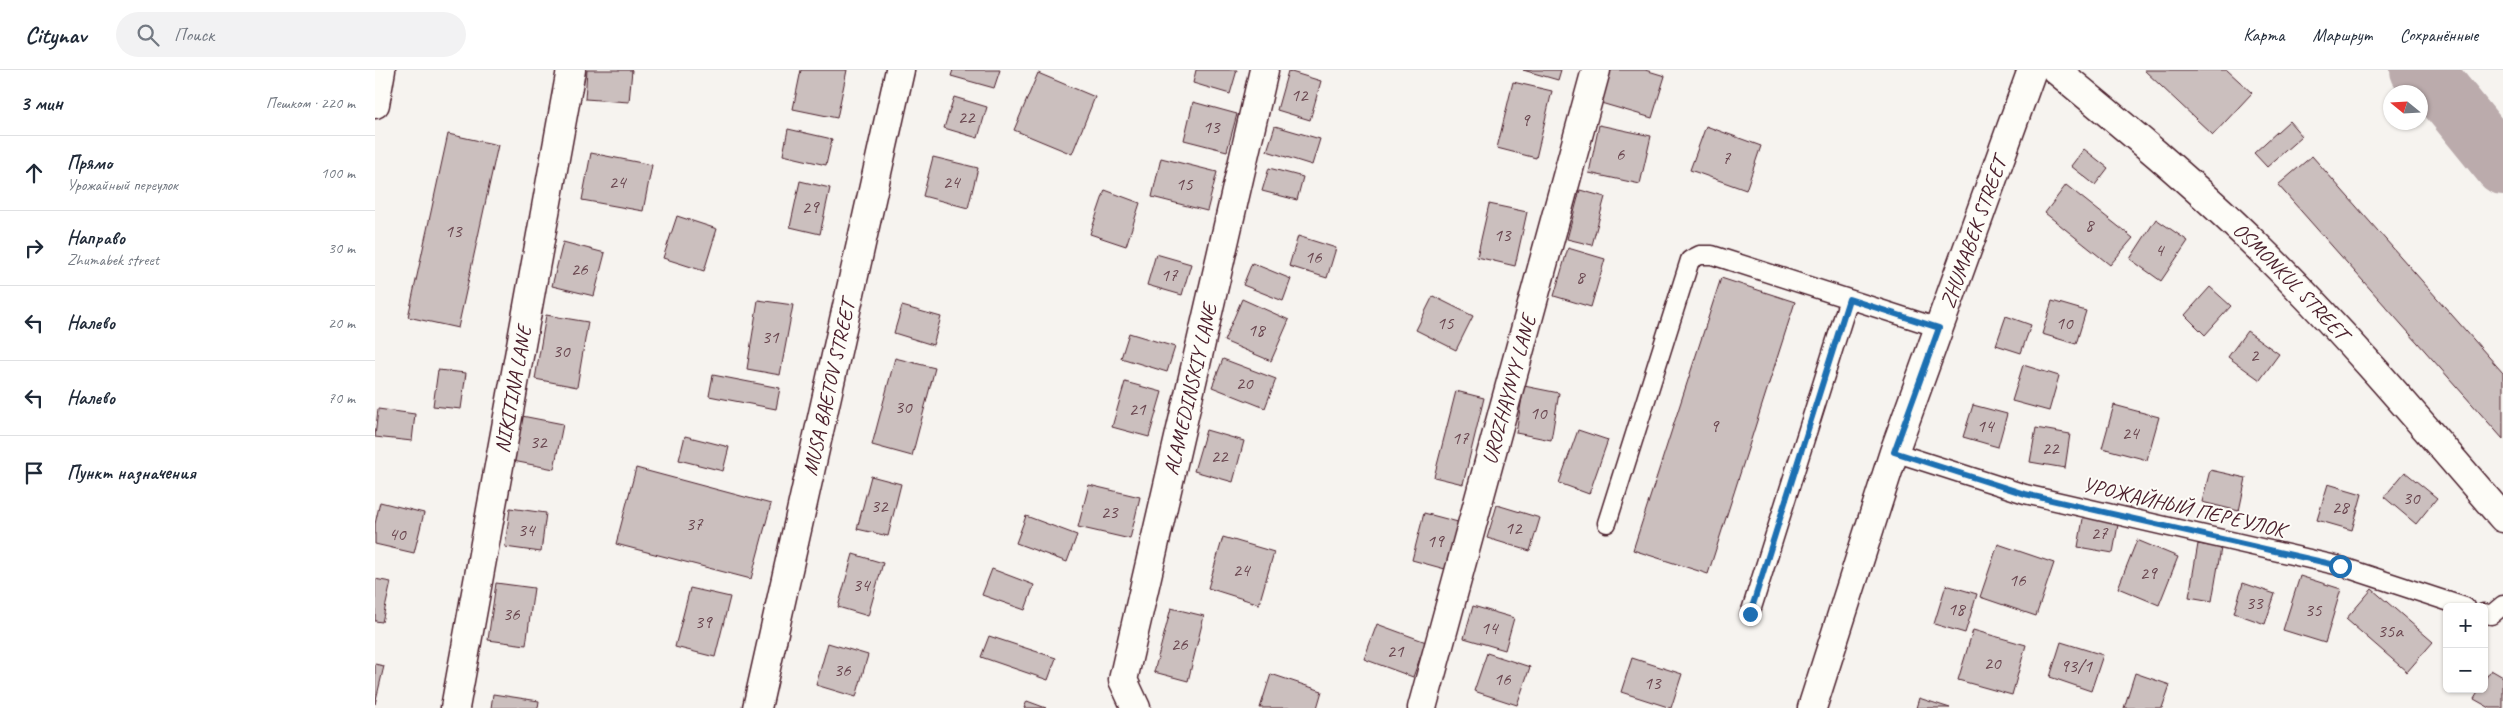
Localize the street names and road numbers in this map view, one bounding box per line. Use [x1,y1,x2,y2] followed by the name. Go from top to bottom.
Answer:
[1934,149,2014,311] street label: ZHUMABEK STREET
[2228,217,2358,349] street label: OSMONKUL STREET
[797,293,862,478] street label: MUSA BAETOV STREET
[1158,299,1223,478] street label: ALAMEDINSKIY LANE
[1476,310,1542,467] street label: UROZHAYNYY LANE
[489,321,538,455] street label: NIKITINA LANE
[2080,471,2292,544] street label: УРОЖАЙНЫЙ ПЕРЕУЛОК

